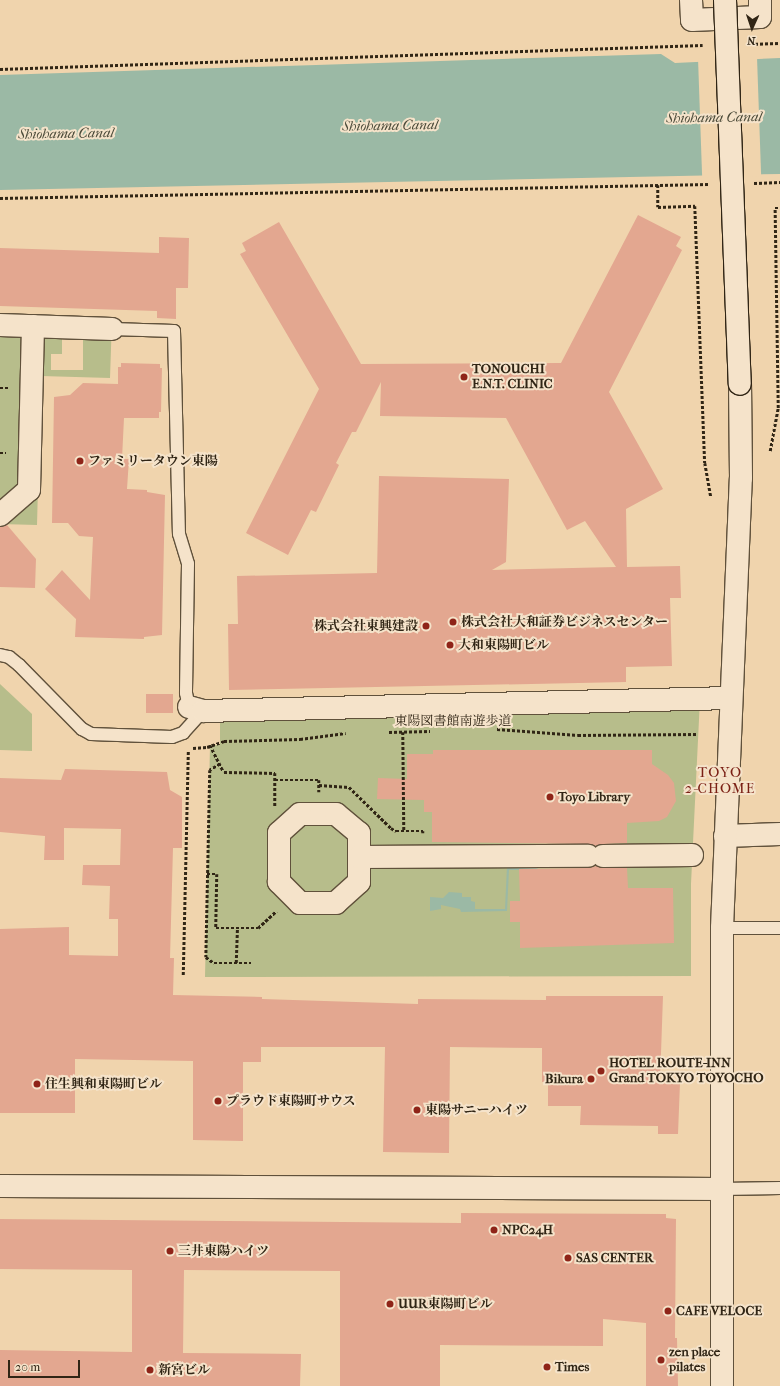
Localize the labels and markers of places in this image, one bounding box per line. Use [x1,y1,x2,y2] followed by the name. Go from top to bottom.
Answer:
[472,362,553,393] place label: TONOUCHI E.N.T. CLINIC
[459,372,469,382] marker: TONOUCHI E.N.T. CLINIC
[88,453,218,469] place label: ファミリータウン東陽
[75,456,85,466] marker: ファミリータウン東陽
[461,614,669,630] place label: 株式会社大和証券ビジネスセンター
[448,617,458,627] marker: 株式会社大和証券ビジネスセンター
[314,618,418,634] place label: 株式会社東興建設
[421,621,431,631] marker: 株式会社東興建設
[458,637,549,653] place label: 大和東陽町ビル
[445,640,455,650] marker: 大和東陽町ビル
[558,789,630,805] place label: Toyo Library
[545,792,555,802] marker: Toyo Library
[609,1056,764,1087] place label: HOTEL ROUTE-INN Grand TOKYO TOYOCHO
[596,1066,606,1076] marker: HOTEL ROUTE-INN Grand TOKYO TOYOCHO
[545,1071,583,1087] place label: Bikura
[586,1074,596,1084] marker: Bikura
[45,1076,162,1092] place label: 住生興和東陽町ビル
[32,1079,42,1089] marker: 住生興和東陽町ビル
[226,1093,356,1109] place label: プラウド東陽町サウス
[213,1096,223,1106] marker: プラウド東陽町サウス
[425,1102,529,1118] place label: 東陽サニーハイツ
[412,1105,422,1115] marker: 東陽サニーハイツ
[502,1222,553,1238] place label: NPC24H
[489,1225,499,1235] marker: NPC24H
[178,1243,269,1259] place label: 三井東陽ハイツ
[165,1246,175,1256] marker: 三井東陽ハイツ
[576,1250,653,1266] place label: SAS CENTER
[563,1253,573,1263] marker: SAS CENTER
[398,1296,492,1312] place label: UUR東陽町ビル
[385,1299,395,1309] marker: UUR東陽町ビル
[676,1303,762,1319] place label: CAFE VELOCE
[663,1306,673,1316] marker: CAFE VELOCE
[669,1345,720,1376] place label: zen place pilates
[656,1355,666,1365] marker: zen place pilates
[555,1359,589,1375] place label: Times
[158,1362,210,1378] place label: 新宮ビル
[542,1362,552,1372] marker: Times
[145,1365,155,1375] marker: 新宮ビル

